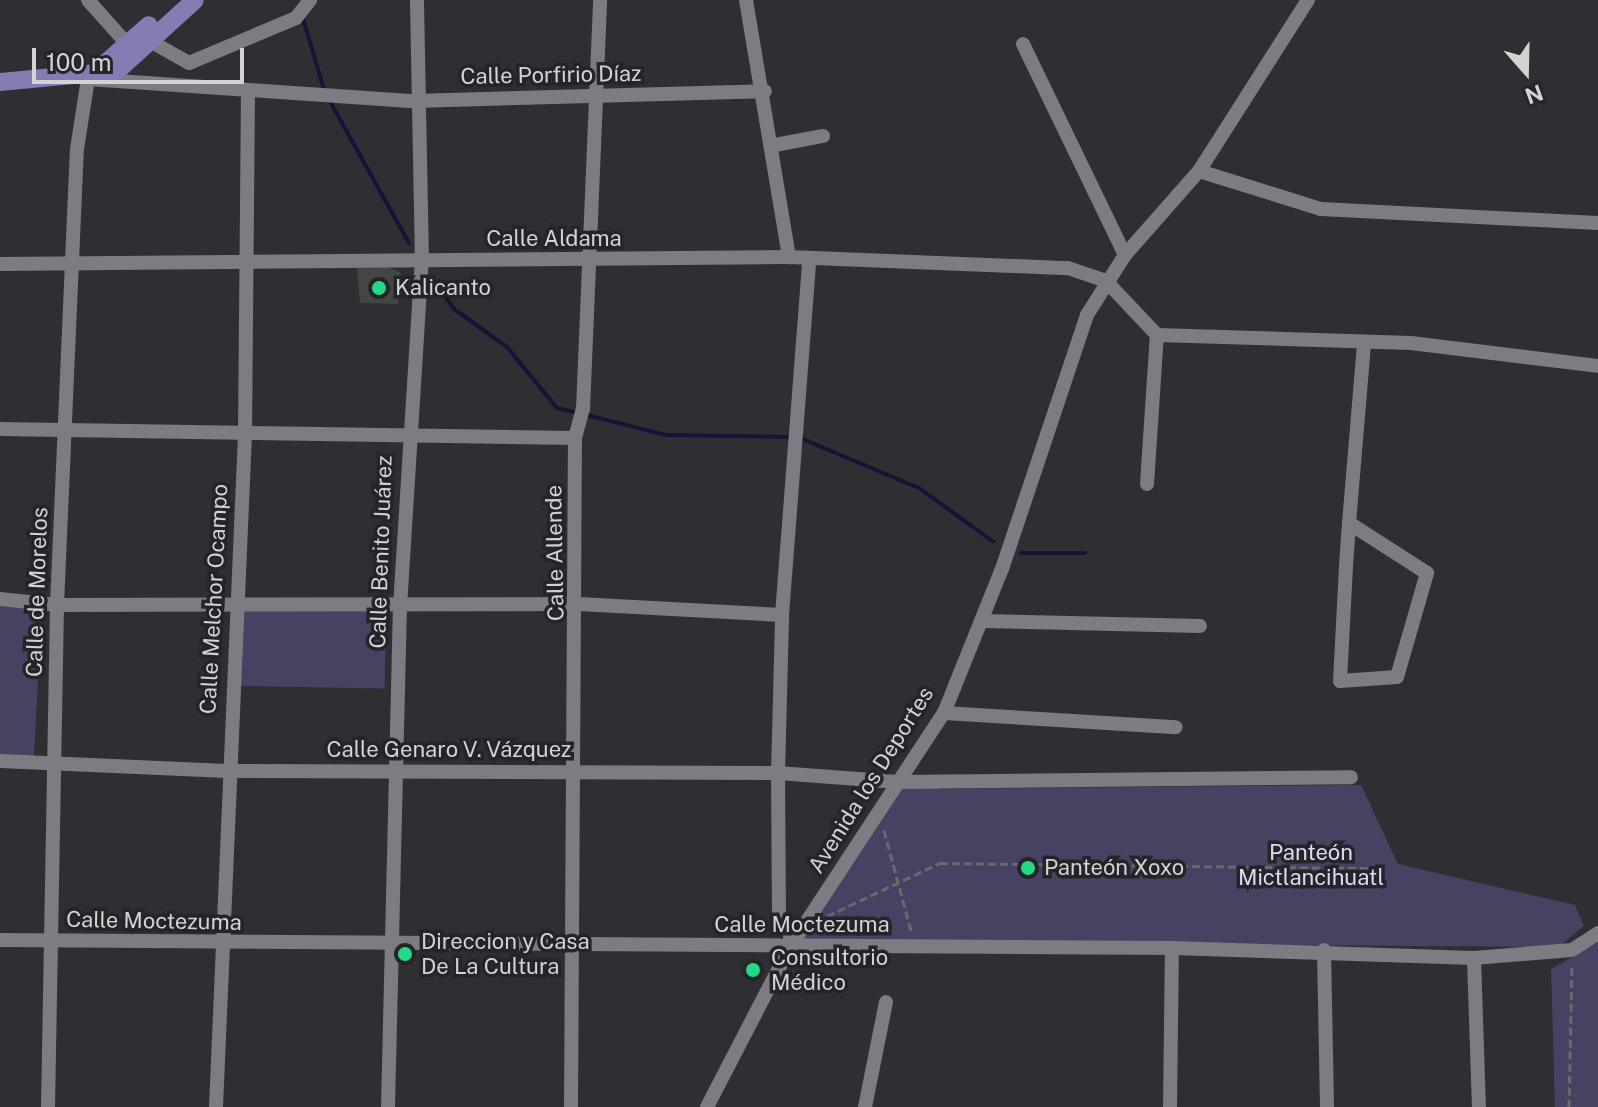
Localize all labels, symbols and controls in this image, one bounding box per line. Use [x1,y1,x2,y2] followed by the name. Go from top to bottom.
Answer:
[36,32,248,82] scale bar
[1486,32,1566,112] north arrow
[46,48,112,76] text: 100 m
[460,60,642,90] street label: Calle Porfirio Díaz
[1522,79,1547,110] text: N
[486,226,622,252] street label: Calle Aldama
[395,275,491,301] place label: Kalicanto
[370,279,388,297] marker: Kalicanto
[364,455,398,649] street label: Calle Benito Juárez
[195,483,233,715] street label: Calle Melchor Ocampo
[541,485,569,621] street label: Calle Allende
[21,506,53,678] street label: Calle de Morelos
[803,682,939,878] street label: Avenida los Deportes
[326,737,572,763] street label: Calle Genaro V. Vázquez
[1238,839,1384,890] park label: Panteón Mictlancihuatl
[1044,855,1184,881] place label: Panteón Xoxo
[1019,859,1037,877] marker: Panteón Xoxo
[66,906,242,936] street label: Calle Moctezuma
[714,912,890,938] street label: Calle Moctezuma
[421,928,590,980] place label: Direccion y Casa De La Cultura
[771,944,888,996] place label: Consultorio Médico
[396,945,414,963] marker: Direccion y Casa De La Cultura
[742,959,764,981] marker: Consultorio Médico

